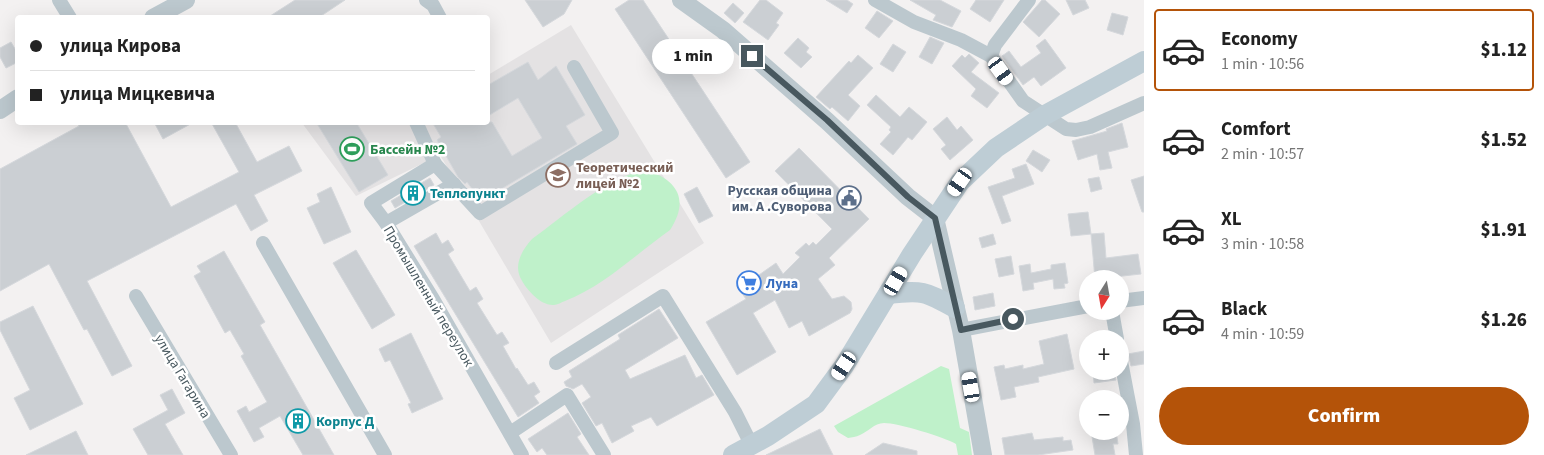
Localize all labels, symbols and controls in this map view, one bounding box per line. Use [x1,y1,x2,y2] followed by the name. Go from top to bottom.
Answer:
[1221,26,1298,53] text: Economy
[1161,28,1206,73] icon: car
[60,33,181,60] text: улица Кирова
[1481,37,1527,64] text: $1.12
[652,38,734,74] callout: 1 min
[673,45,713,67] text: 1 min
[741,45,763,67] route end
[1221,53,1304,75] text: 1 min · 10:56
[986,54,1015,88] car
[60,81,215,108] text: улица Мицкевича
[1221,116,1291,143] text: Comfort
[1161,118,1206,163] icon: car
[1481,127,1527,154] text: $1.52
[339,136,365,162] sports icon: Бассейн №2
[370,140,445,160] place label: Бассейн №2
[1221,143,1304,165] text: 2 min · 10:57
[576,158,673,194] place label: Теоретический лицей №2
[545,162,571,188] school or university icon: Теоретический лицей №2
[945,165,974,199] car
[400,180,426,206] building icon: Теплопункт
[728,181,832,217] place label: Русская община им. А .Суворова
[430,184,506,204] place label: Теплопункт
[836,185,862,211] public building icon: Русская община им. А .Суворова
[1221,206,1242,233] text: XL
[1161,208,1206,253] icon: car
[1481,217,1527,244] text: $1.91
[378,222,478,371] street label: Промышленный переулок
[1221,233,1304,255] text: 3 min · 10:58
[882,264,909,298] car
[736,270,762,296] supermarket icon: Луна
[1079,270,1129,320] north arrow
[1079,270,1129,440] map controls
[765,274,798,294] place label: Луна
[1221,296,1267,323] text: Black
[1161,298,1206,343] icon: car
[1481,307,1527,334] text: $1.26
[1002,308,1024,330] route start
[1221,323,1304,345] text: 4 min · 10:59
[1079,330,1129,380] button: +
[149,331,215,422] street label: улица Гагарина
[829,349,858,383] car
[961,371,980,403] car
[1159,387,1529,445] button: Confirm
[1079,390,1129,440] button: −
[285,408,311,434] building icon: Корпус Д
[316,412,375,432] place label: Корпус Д

